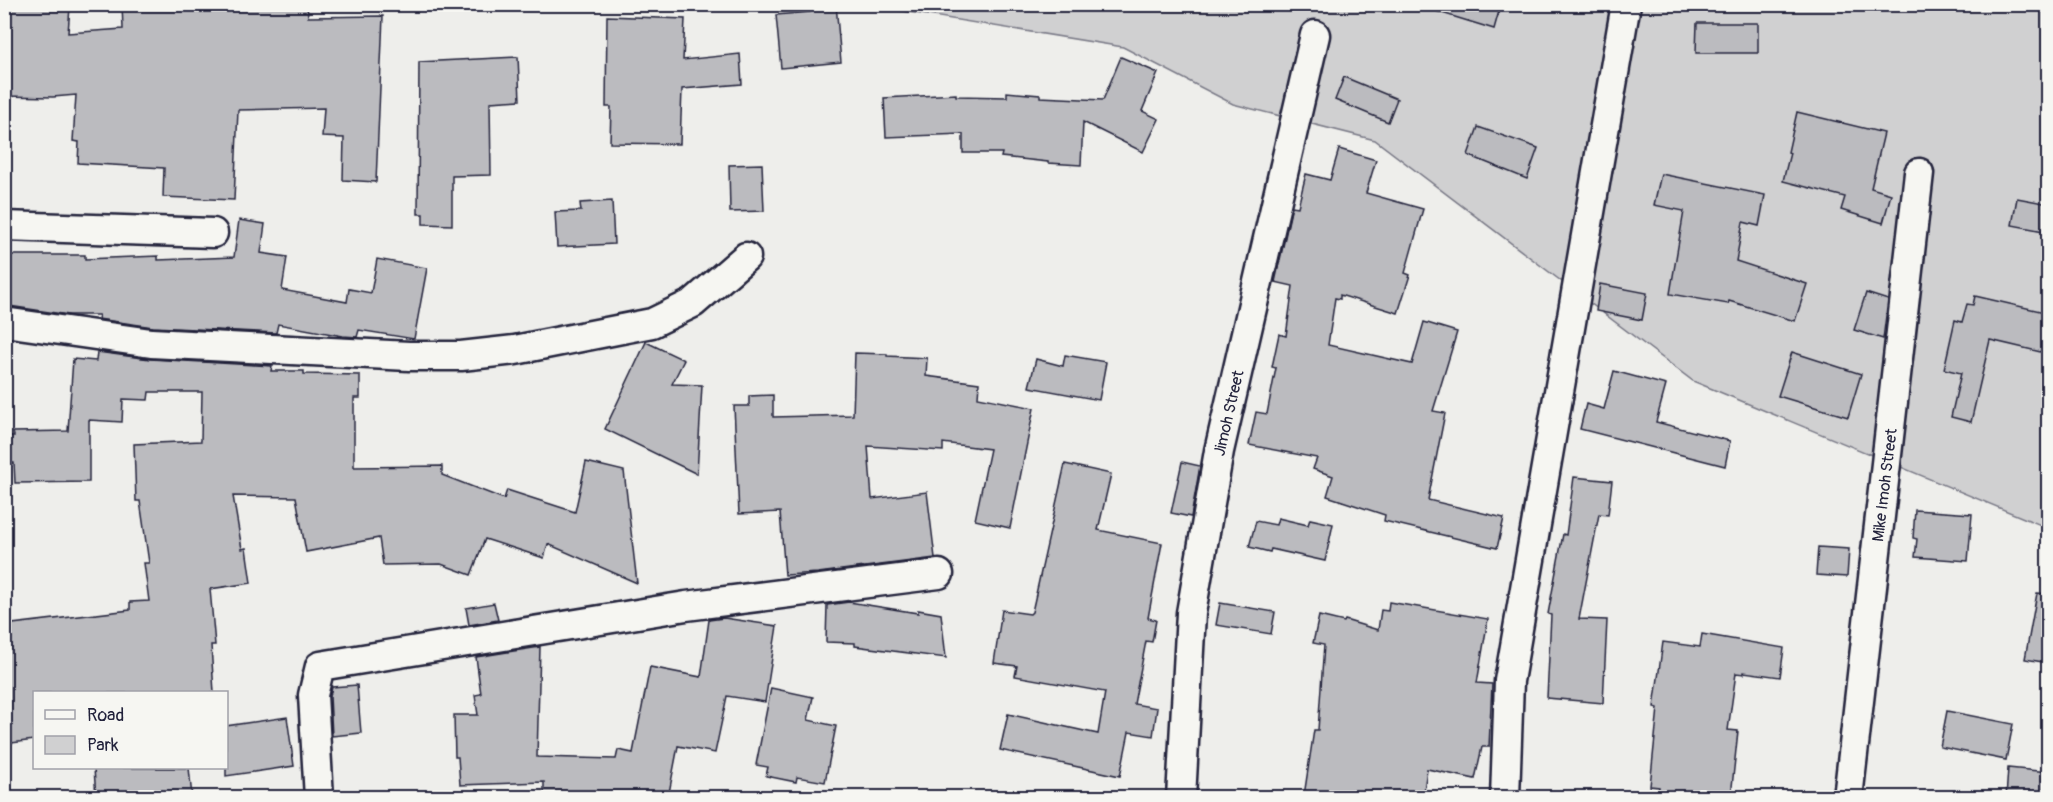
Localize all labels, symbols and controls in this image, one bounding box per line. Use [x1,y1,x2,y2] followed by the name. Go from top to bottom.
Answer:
[1209,368,1249,458] street label: Jimoh Street
[1868,427,1902,543] street label: Mike Imoh Street
[33,691,228,769] legend
[87,704,124,727] text: Road
[87,734,119,757] text: Park

